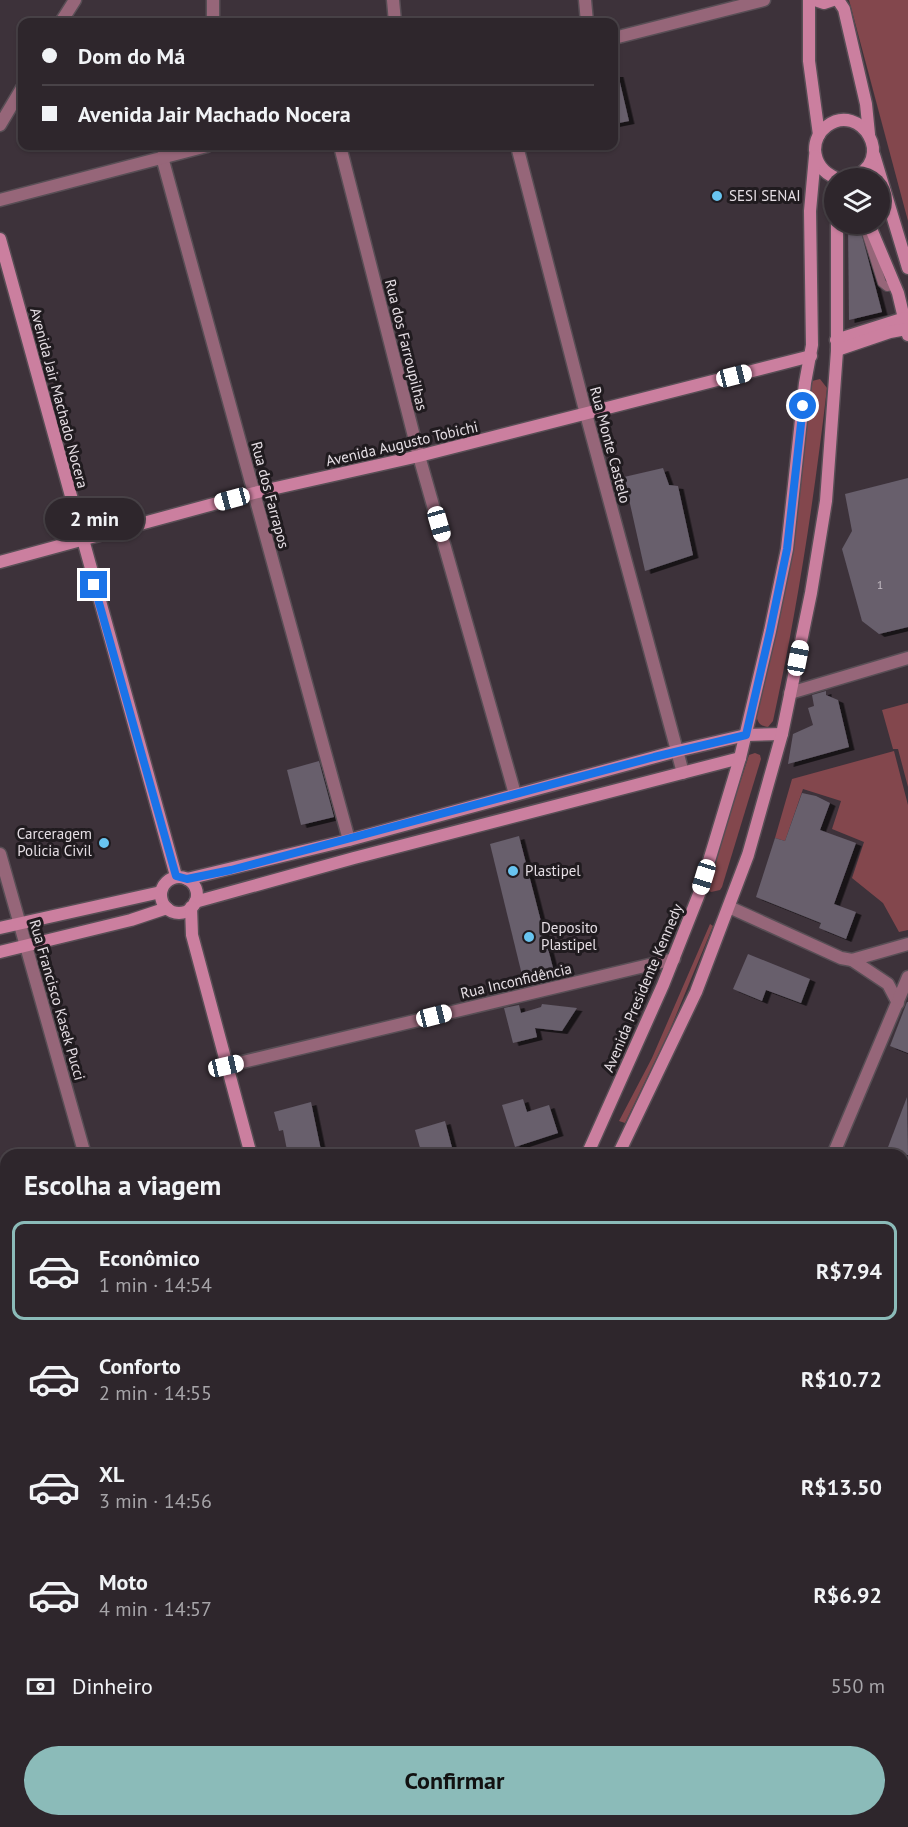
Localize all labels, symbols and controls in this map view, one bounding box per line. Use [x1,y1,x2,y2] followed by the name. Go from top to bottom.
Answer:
[78,42,185,70] text: Dom do Má
[78,100,351,128] text: Avenida Jair Machado Nocera
[824,168,890,234] map controls
[824,168,890,234] button: layers
[729,186,801,205] place label: SESI SENAI
[710,189,724,203] marker: SESI SENAI
[381,277,432,413] street label: Rua dos Farroupilhas
[26,306,93,490] street label: Avenida Jair Machado Nocera
[714,363,754,389] car
[586,384,635,505] street label: Rua Monte Castelo
[789,392,816,419] route start
[324,417,480,470] street label: Avenida Augusto Tobichi
[247,439,294,550] street label: Rua dos Farrapos
[212,486,252,512] car
[44,498,144,540] callout: 2 min
[425,504,453,544] car
[70,506,119,532] text: 2 min
[80,571,107,598] route end
[877,577,883,592] house number: 1
[786,639,810,677] car
[17,824,93,860] place label: Carceragem Policia Civil
[97,836,111,850] marker: Carceragem Policia Civil
[690,857,718,897] car
[525,861,581,880] place label: Plastipel
[506,864,520,878] marker: Plastipel
[598,901,687,1075] street label: Avenida Presidente Kennedy
[25,917,90,1082] street label: Rua Francisco Kasek Pucci
[541,918,598,954] place label: Deposito Plastipel
[522,930,536,944] marker: Deposito Plastipel
[458,958,573,1003] street label: Rua Inconfidência
[414,1003,454,1029] car
[206,1053,246,1079] car
[24,1168,221,1202] text: Escolha a viagem
[27,1244,81,1298] icon: car
[99,1244,200,1272] text: Econômico
[816,1257,882,1285] text: R$7.94
[99,1272,212,1298] text: 1 min · 14:54
[27,1352,81,1406] icon: car
[99,1352,181,1380] text: Conforto
[801,1365,882,1393] text: R$10.72
[99,1380,212,1406] text: 2 min · 14:55
[27,1460,81,1514] icon: car
[99,1460,124,1488] text: XL
[801,1473,882,1501] text: R$13.50
[99,1488,212,1514] text: 3 min · 14:56
[27,1568,81,1622] icon: car
[99,1568,148,1596] text: Moto
[813,1581,882,1609] text: R$6.92
[99,1596,212,1622] text: 4 min · 14:57
[24,1670,57,1703] icon: cash
[72,1672,153,1700] text: Dinheiro
[831,1673,885,1699] text: 550 m
[24,1746,885,1815] button: Confirmar

